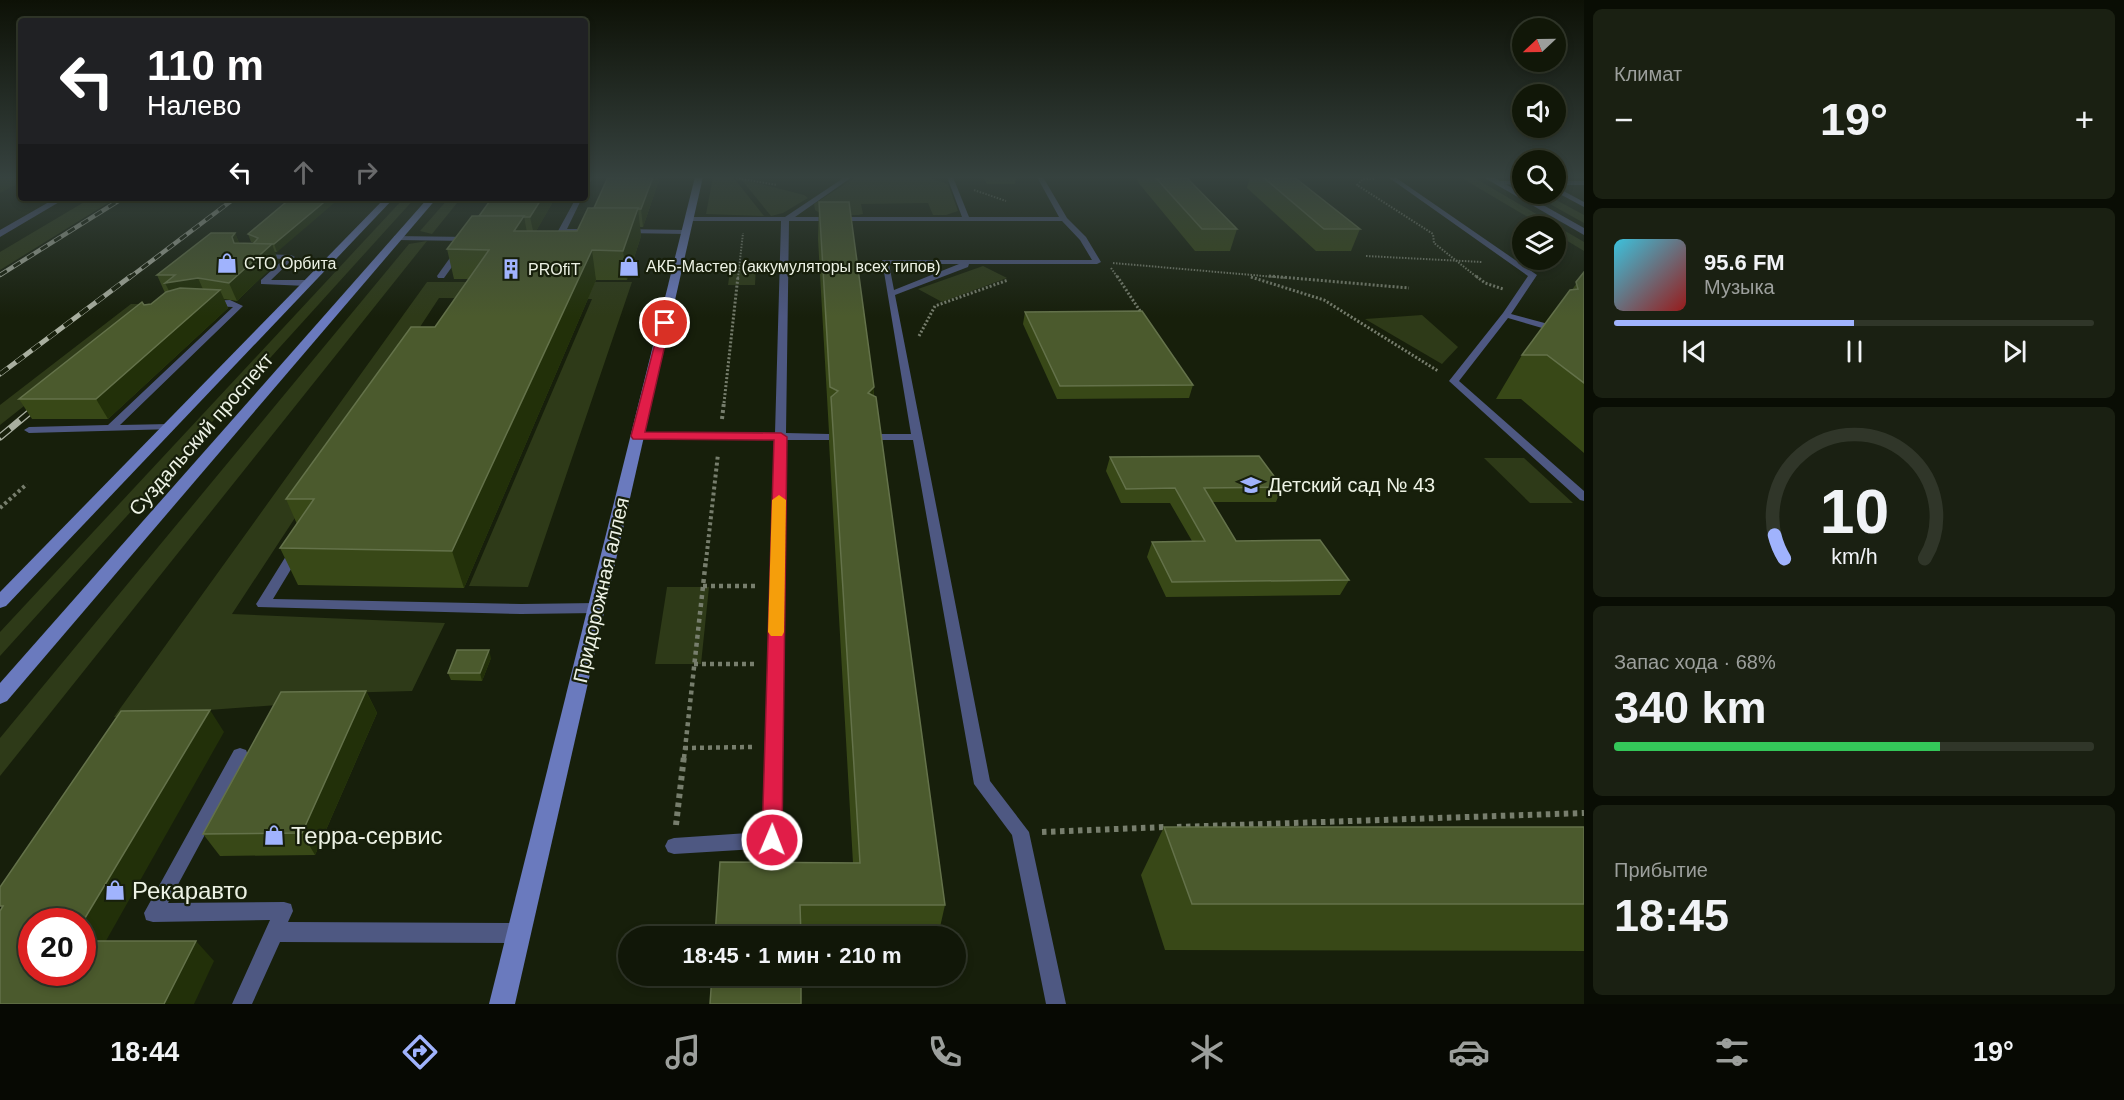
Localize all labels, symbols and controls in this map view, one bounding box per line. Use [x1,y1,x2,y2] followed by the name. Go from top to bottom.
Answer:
[1512,18,1566,72] north arrow
[1512,18,1566,270] map controls
[48,42,126,120] icon: left
[147,42,264,89] text: 110 m
[1614,63,1682,85] text: Климат
[1512,84,1566,138] button: sound
[147,91,241,121] text: Налево
[1820,94,1888,145] text: 19°
[1614,101,1633,138] text: −
[2075,101,2094,138] text: +
[1512,150,1566,204] button: search
[224,156,257,189] icon: left
[287,156,320,189] icon: ahead
[350,156,383,189] icon: right
[1512,216,1566,270] button: layers
[1704,250,1785,275] text: 95.6 FM
[215,251,239,275] shop icon: СТО Орбита
[617,254,641,278] shop icon: АКБ-Мастер (аккумуляторы всех типов)
[244,255,337,272] place label: СТО Орбита
[499,257,523,281] building icon: PROfiT
[646,258,941,275] place label: АКБ-Мастер (аккумуляторы всех типов)
[528,261,581,278] place label: PROfiT
[1704,276,1775,298] text: Музыка
[639,297,690,348] pin
[648,306,681,339] icon: arrive
[1678,335,1711,368] icon: previous
[1838,335,1871,368] icon: pause
[1998,335,2031,368] icon: next
[125,348,277,520] street label: Суздальский проспект
[1239,473,1263,497] school or university icon: Детский сад № 43
[1268,474,1435,496] place label: Детский сад № 43
[1819,477,1889,546] text: 10
[569,495,633,685] street label: Придорожная аллея
[1831,545,1877,569] text: km/h
[1614,651,1776,673] text: Запас хода · 68%
[1614,682,1767,733] text: 340 km
[740,808,804,872] position arrow
[291,822,443,849] place label: Терра-сервис
[262,823,286,847] shop icon: Терра-сервис
[1614,859,1708,881] text: Прибытие
[132,877,248,904] place label: Рекаравто
[103,878,127,902] shop icon: Рекаравто
[1614,890,1729,941] text: 18:45
[18,908,96,986] speed limit sign: 20
[682,943,902,968] text: 18:45 · 1 мин · 210 m
[399,1031,441,1073] icon: directions
[662,1031,704,1073] icon: music
[924,1031,966,1073] icon: phone
[1186,1031,1228,1073] icon: climate
[1448,1031,1490,1073] icon: car
[1711,1031,1753,1073] icon: filters
[110,1037,179,1067] text: 18:44
[1973,1037,2014,1067] text: 19°

